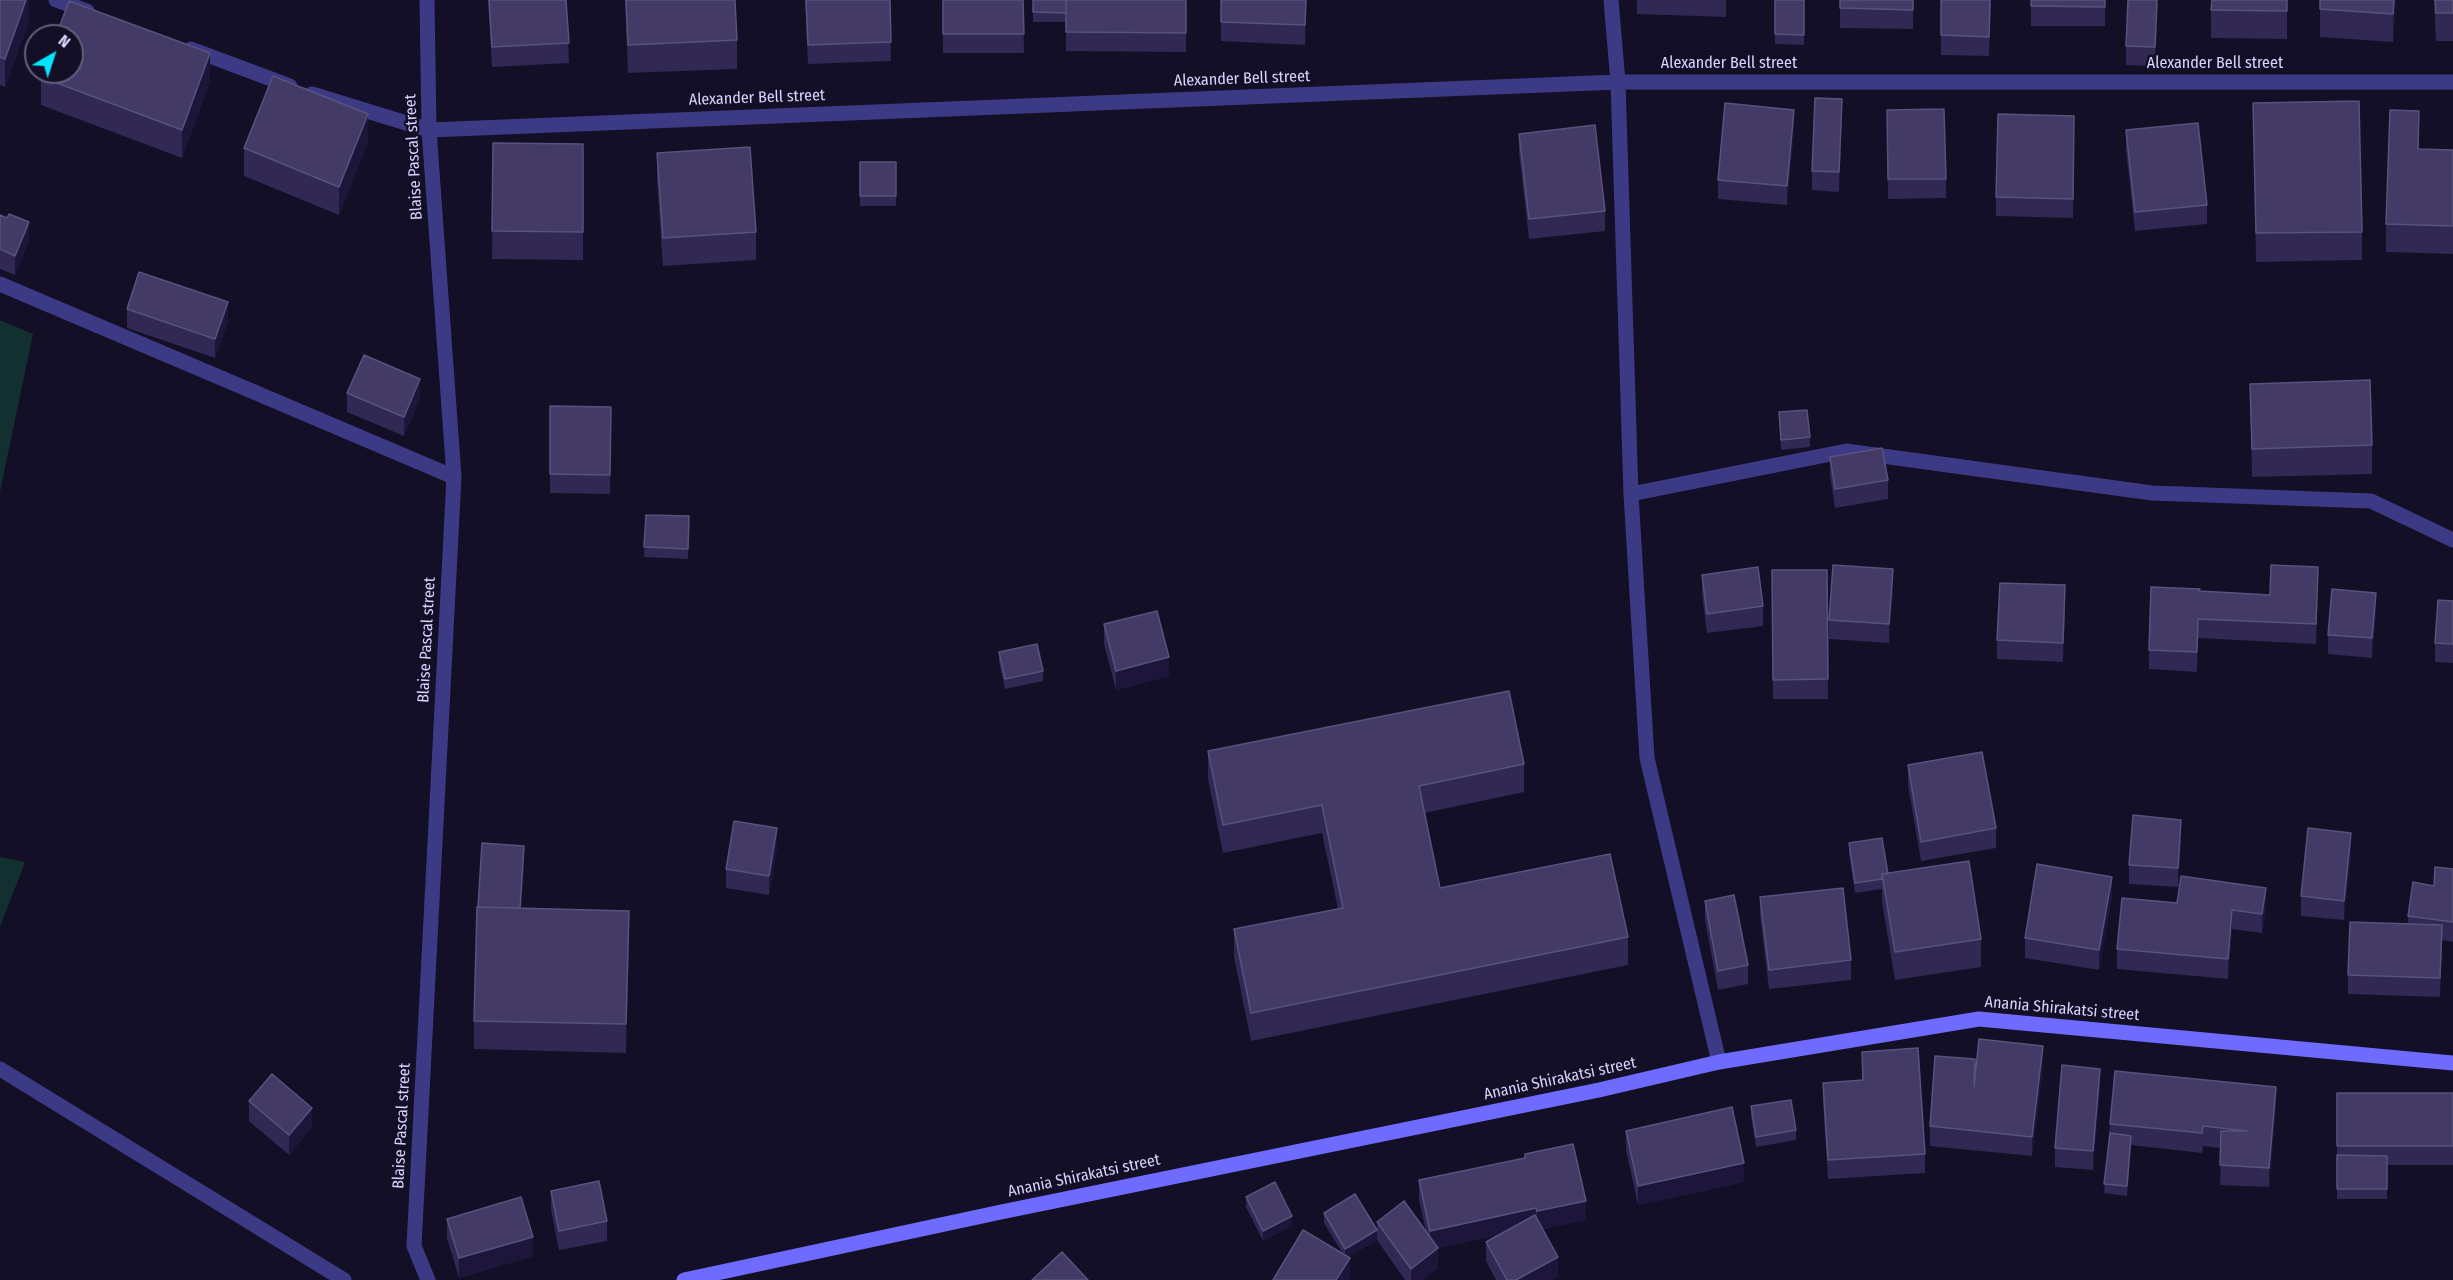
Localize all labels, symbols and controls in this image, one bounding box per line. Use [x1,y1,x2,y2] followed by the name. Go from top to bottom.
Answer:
[24,24,84,84] north arrow
[55,31,74,52] text: N
[1661,54,1797,74] street label: Alexander Bell street
[2147,54,2283,74] street label: Alexander Bell street
[1174,67,1310,91] street label: Alexander Bell street
[689,86,825,110] street label: Alexander Bell street
[401,94,427,220] street label: Blaise Pascal street
[414,577,440,703] street label: Blaise Pascal street
[1984,993,2140,1025] street label: Anania Shirakatsi street
[1482,1053,1638,1105] street label: Anania Shirakatsi street
[389,1063,415,1189] street label: Blaise Pascal street
[1006,1150,1162,1202] street label: Anania Shirakatsi street

